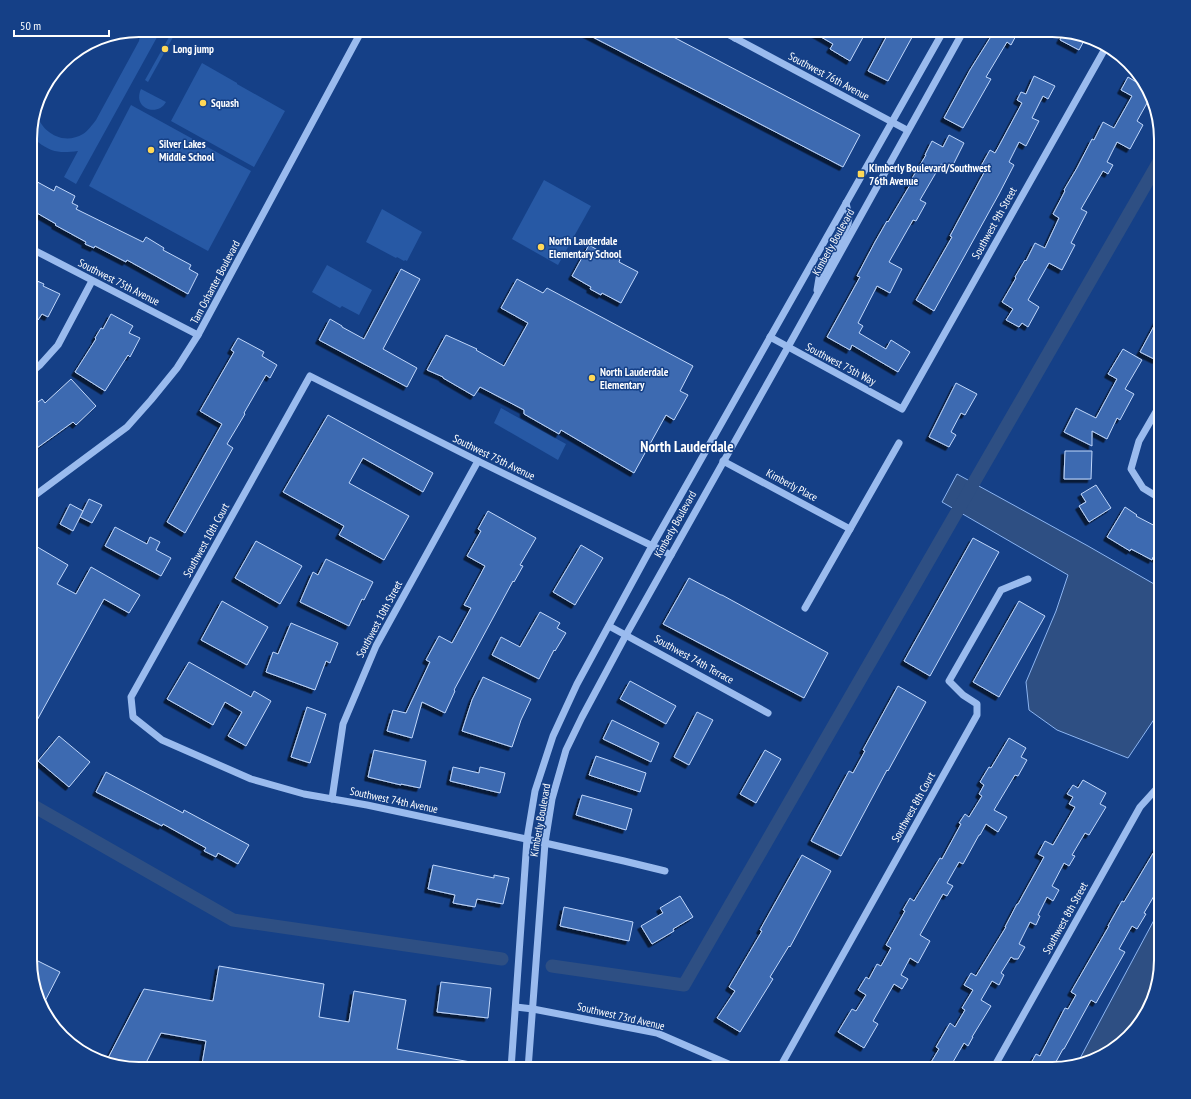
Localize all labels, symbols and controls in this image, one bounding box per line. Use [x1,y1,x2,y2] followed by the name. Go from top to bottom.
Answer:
[14,12,109,38] scale bar
[20,18,41,33] text: 50 m
[173,42,214,56] place label: Long jump
[160,44,170,54] marker: Long jump
[786,49,872,103] street label: Southwest 76th Avenue
[211,96,239,110] place label: Squash
[198,98,208,108] marker: Squash
[159,137,215,164] place label: Silver Lakes Middle School
[146,145,156,155] marker: Silver Lakes Middle School
[869,161,991,188] place label: Kimberly Boulevard/Southwest 76th Avenue
[856,169,866,179] marker: Kimberly Boulevard/Southwest 76th Avenue
[968,185,1020,261] street label: Southwest 9th Street
[809,206,857,278] street label: Kimberly Boulevard
[549,234,622,261] place label: North Lauderdale Elementary School
[187,238,243,326] street label: Tam Oshanter Boulevard
[536,242,546,252] marker: North Lauderdale Elementary School
[76,255,163,309] street label: Southwest 75th Avenue
[803,340,879,389] street label: Southwest 75th Way
[600,365,669,392] place label: North Lauderdale Elementary
[587,373,597,383] marker: North Lauderdale Elementary
[451,431,538,483] street label: Southwest 75th Avenue
[640,437,734,456] district label: North Lauderdale
[764,466,821,505] street label: Kimberly Place
[651,488,699,560] street label: Kimberly Boulevard
[180,500,232,580] street label: Southwest 10th Court
[353,578,405,660] street label: Southwest 10th Street
[652,631,737,687] street label: Southwest 74th Terrace
[888,770,938,844] street label: Southwest 8th Court
[527,782,553,858] street label: Kimberly Boulevard
[349,784,440,816] street label: Southwest 74th Avenue
[1039,880,1091,956] street label: Southwest 8th Street
[576,999,667,1033] street label: Southwest 73rd Avenue

